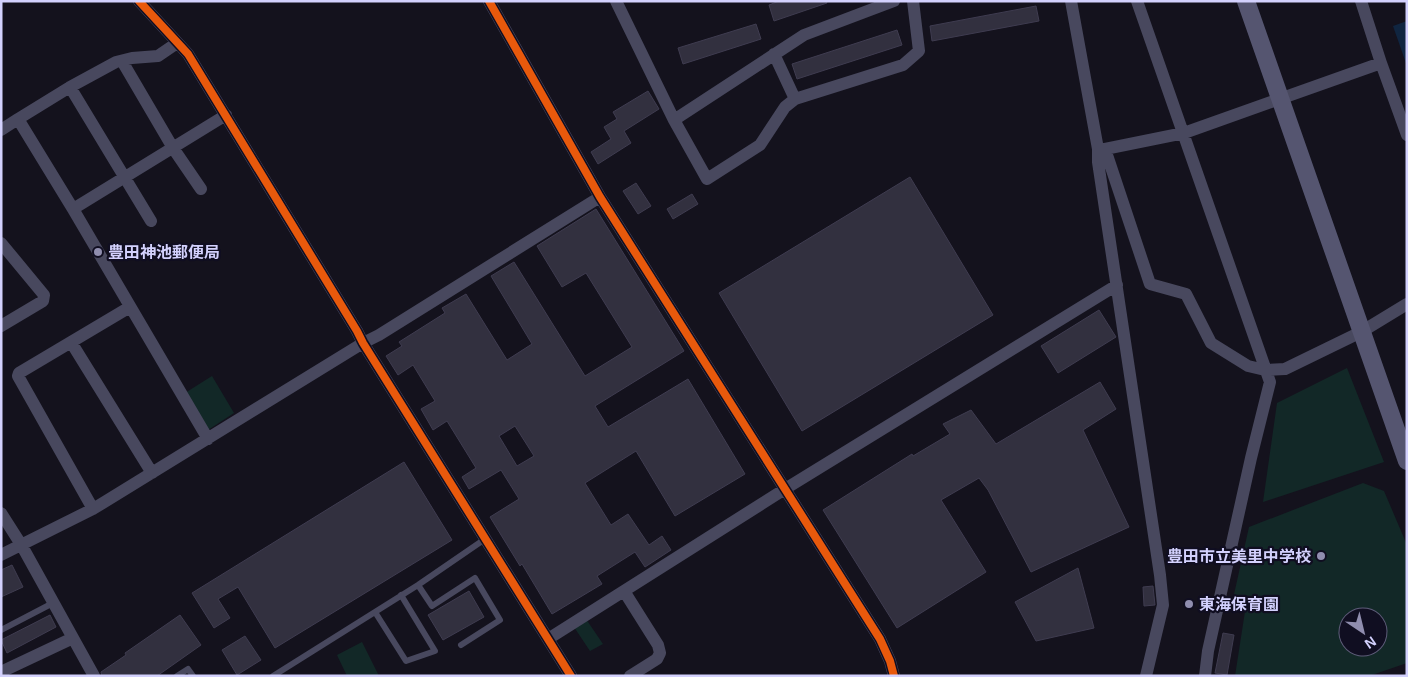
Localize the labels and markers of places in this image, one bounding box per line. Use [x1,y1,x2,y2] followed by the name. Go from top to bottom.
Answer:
[108,243,220,261] place label: 豊田神池郵便局
[92,246,104,258] marker: 豊田神池郵便局
[1167,548,1311,565] place label: 豊田市立美里中学校
[1315,550,1327,562] marker: 豊田市立美里中学校
[1199,596,1279,613] place label: 東海保育園
[1183,598,1195,610] marker: 東海保育園

